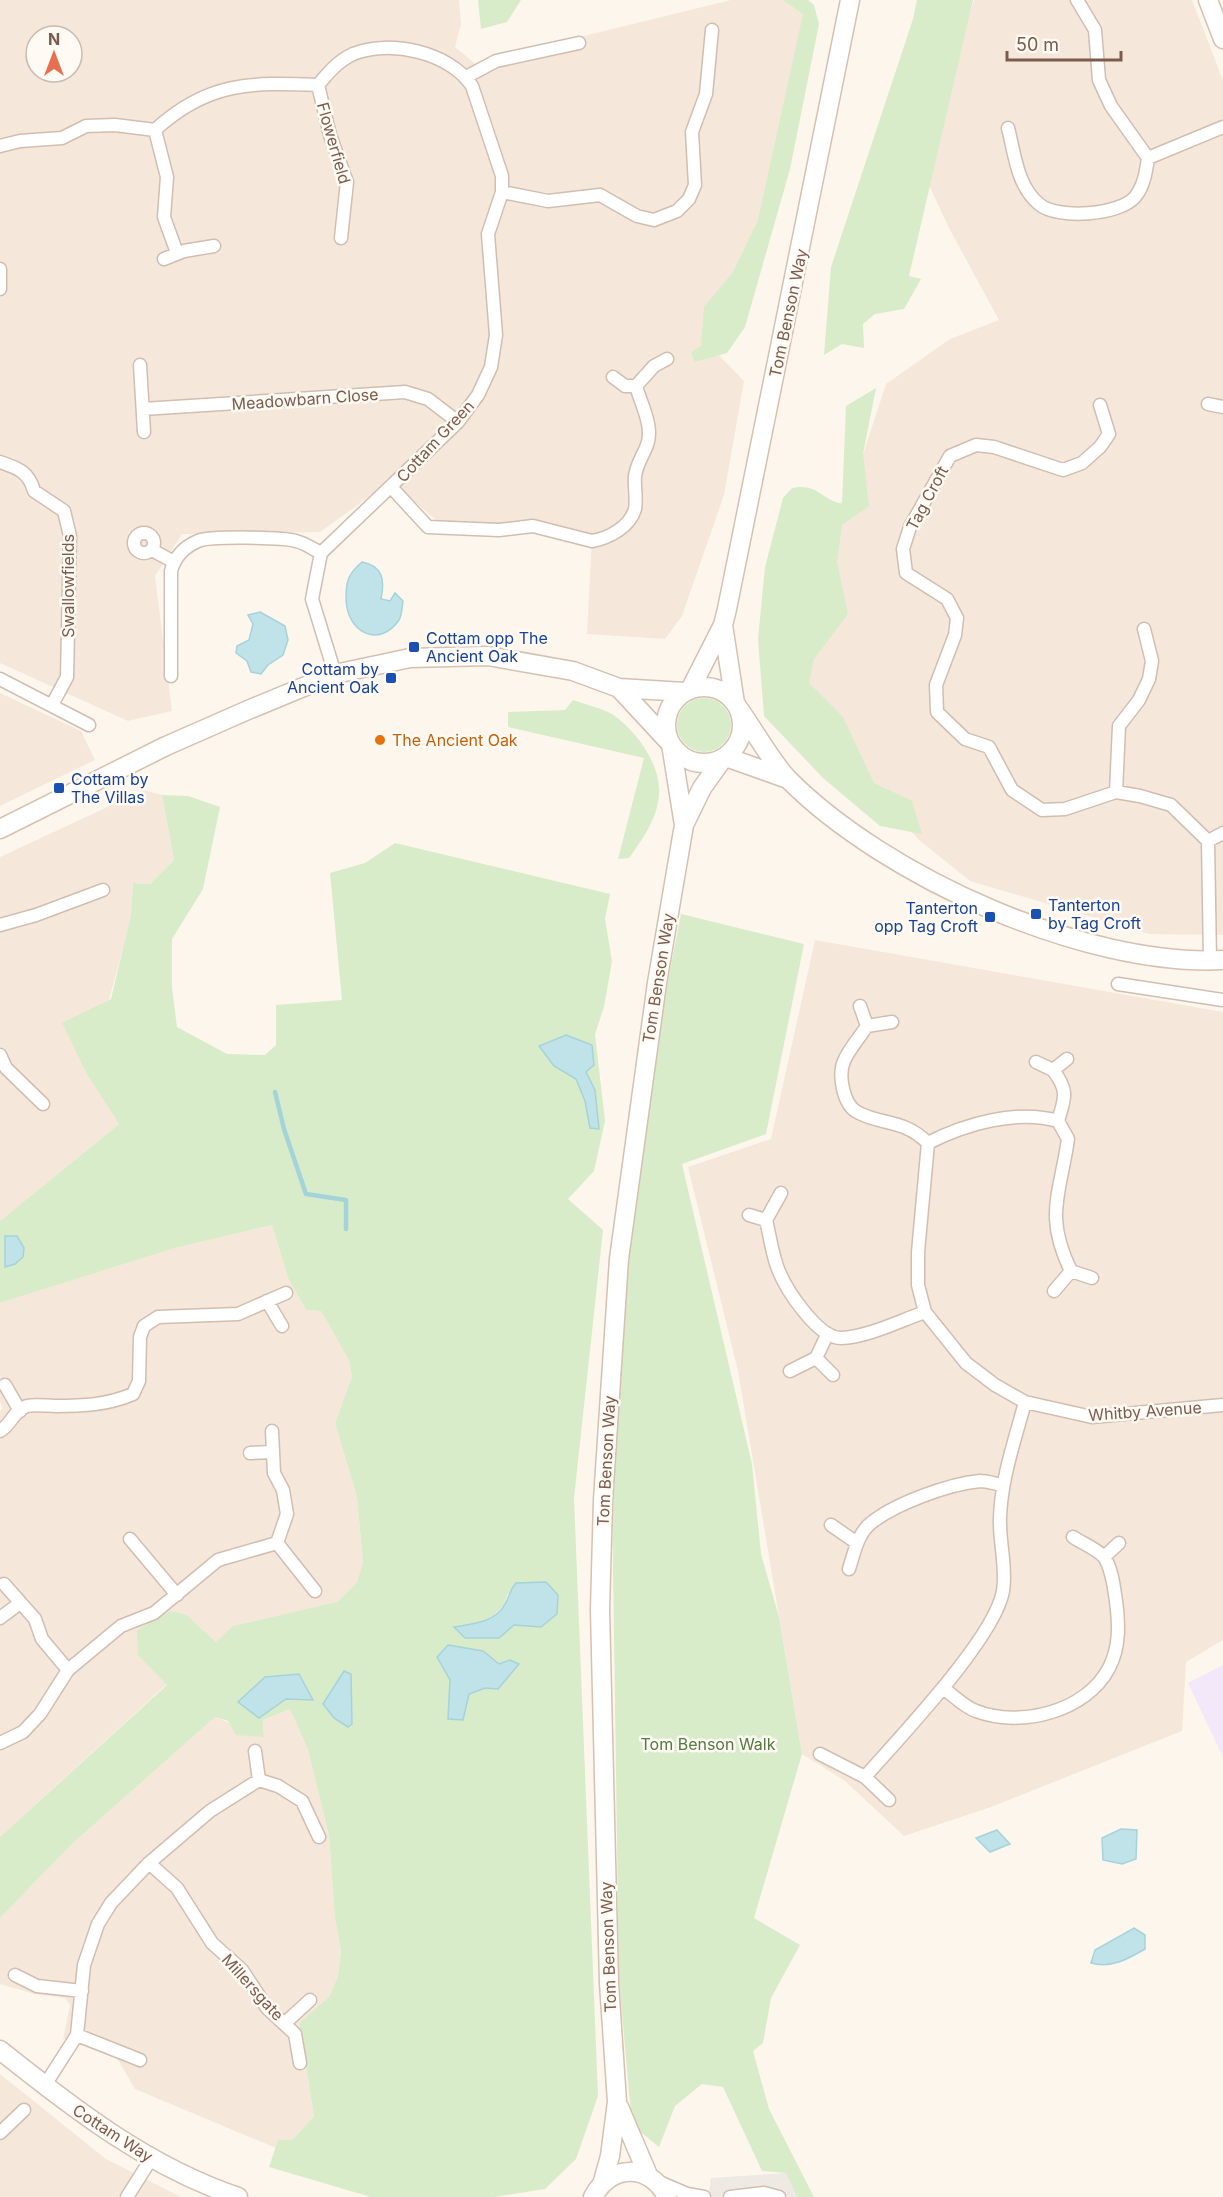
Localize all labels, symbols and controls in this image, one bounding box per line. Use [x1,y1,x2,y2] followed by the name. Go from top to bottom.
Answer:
[24,24,84,84] north arrow
[1007,24,1121,62] scale bar
[48,29,60,49] text: N
[1016,34,1059,55] text: 50 m
[313,100,355,186] street label: Flowerfield
[765,247,811,379] street label: Tom Benson Way
[231,384,379,414] street label: Meadowbarn Close
[392,396,478,486] street label: Cottam Green
[902,462,952,534] street label: Tag Croft
[58,534,78,638] street label: Swallowfields
[426,628,548,666] place label: Cottam opp The Ancient Oak
[407,640,421,654] marker: Cottam opp The Ancient Oak
[287,659,379,697] place label: Cottam by Ancient Oak
[384,671,398,685] marker: Cottam by Ancient Oak
[392,730,518,750] place label: The Ancient Oak
[373,733,387,747] marker: The Ancient Oak
[71,769,148,807] place label: Cottam by The Villas
[52,781,66,795] marker: Cottam by The Villas
[1048,895,1141,933] place label: Tanterton by Tag Croft
[874,898,978,936] place label: Tanterton opp Tag Croft
[1029,907,1043,921] marker: Tanterton by Tag Croft
[983,910,997,924] marker: Tanterton opp Tag Croft
[638,912,678,1044] street label: Tom Benson Way
[593,1395,619,1527] street label: Tom Benson Way
[1088,1397,1202,1425] street label: Whitby Avenue
[640,1734,776,1754] park label: Tom Benson Walk
[596,1881,620,2013] street label: Tom Benson Way
[218,1949,288,2025] street label: Millersgate
[69,2100,157,2166] street label: Cottam Way

